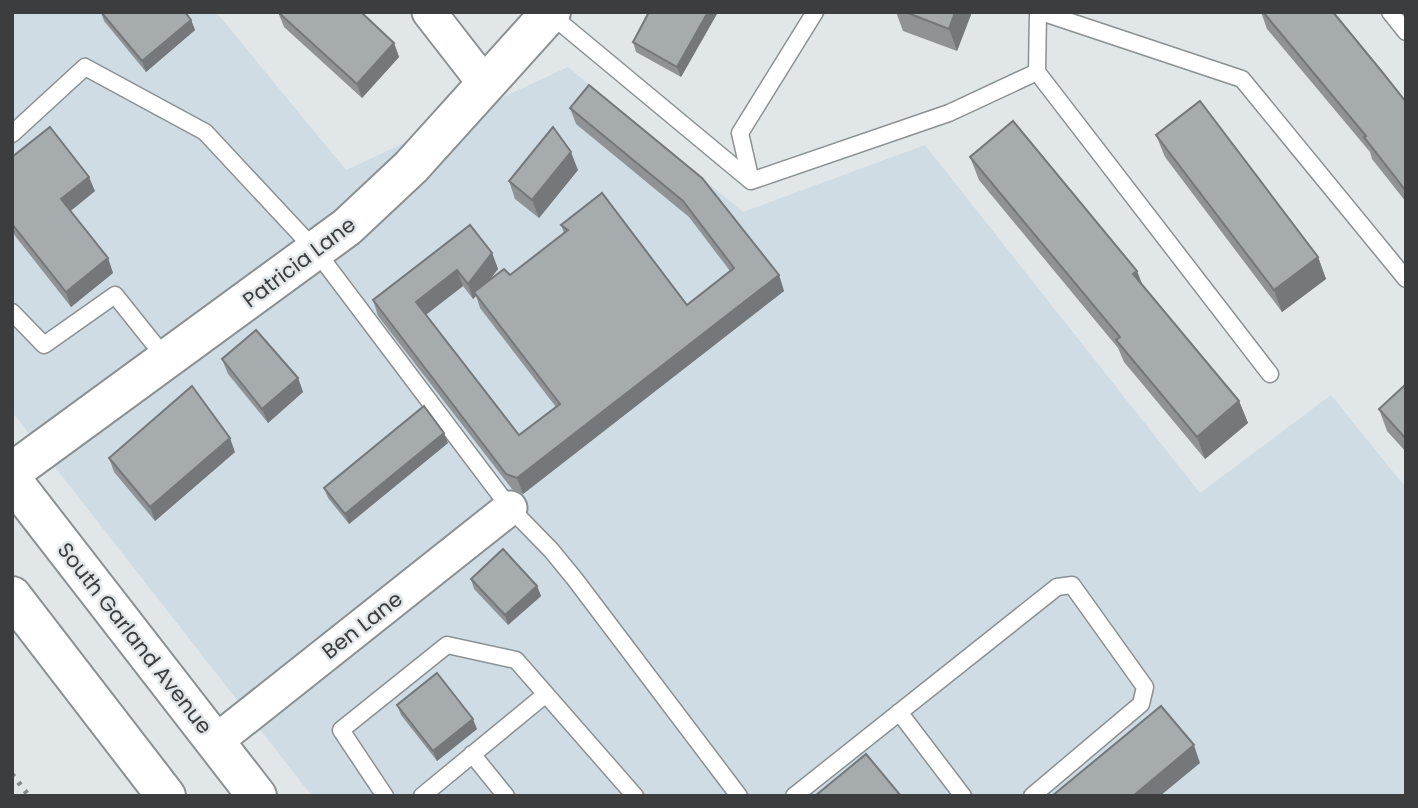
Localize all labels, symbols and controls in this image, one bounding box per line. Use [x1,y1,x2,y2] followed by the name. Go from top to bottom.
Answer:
[237,210,361,314] street label: Patricia Lane
[51,536,219,740] street label: South Garland Avenue
[316,584,408,666] street label: Ben Lane

